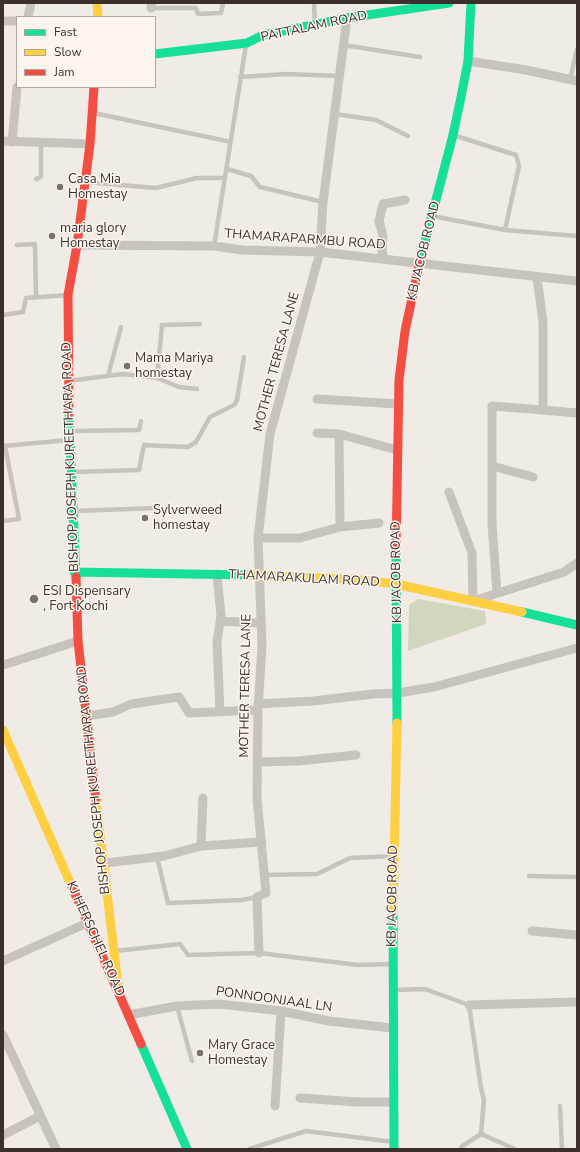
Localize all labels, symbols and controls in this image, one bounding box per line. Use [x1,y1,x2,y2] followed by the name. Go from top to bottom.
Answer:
[259,8,369,46] street label: PATTALAM ROAD
[16,16,156,88] legend
[54,24,77,40] text: Fast
[54,44,82,60] text: Slow
[54,64,75,80] text: Jam
[68,172,127,203] place label: Casa Mia Homestay
[55,182,65,192] marker: Casa Mia Homestay
[404,200,444,302] street label: KB JACOB ROAD
[60,221,126,252] place label: maria glory Homestay
[224,227,386,253] street label: THAMARAPARMBU ROAD
[47,231,57,241] marker: maria glory Homestay
[251,291,303,433] street label: MOTHER TERESA LANE
[59,342,83,572] street label: BISHOP JOSEPH KUREETHARA ROAD
[135,351,213,382] place label: Mama Mariya homestay
[122,361,132,371] marker: Mama Mariya homestay
[153,503,222,534] place label: Sylverweed homestay
[140,513,150,523] marker: Sylverweed homestay
[388,521,406,623] street label: KB JACOB ROAD
[228,567,380,591] street label: THAMARAKULAM ROAD
[43,584,131,615] place label: ESI Dispensary , Fort Kochi
[28,593,40,605] marker: ESI Dispensary , Fort Kochi
[237,614,255,758] street label: MOTHER TERESA LANE
[74,665,114,895] street label: BISHOP JOSEPH KUREETHARA ROAD
[384,845,402,947] street label: KB JACOB ROAD
[63,879,127,999] street label: KJ HERSCHEL ROAD
[215,984,333,1016] street label: PONNOONJAAL LN
[208,1038,275,1069] place label: Mary Grace Homestay
[195,1048,205,1058] marker: Mary Grace Homestay

